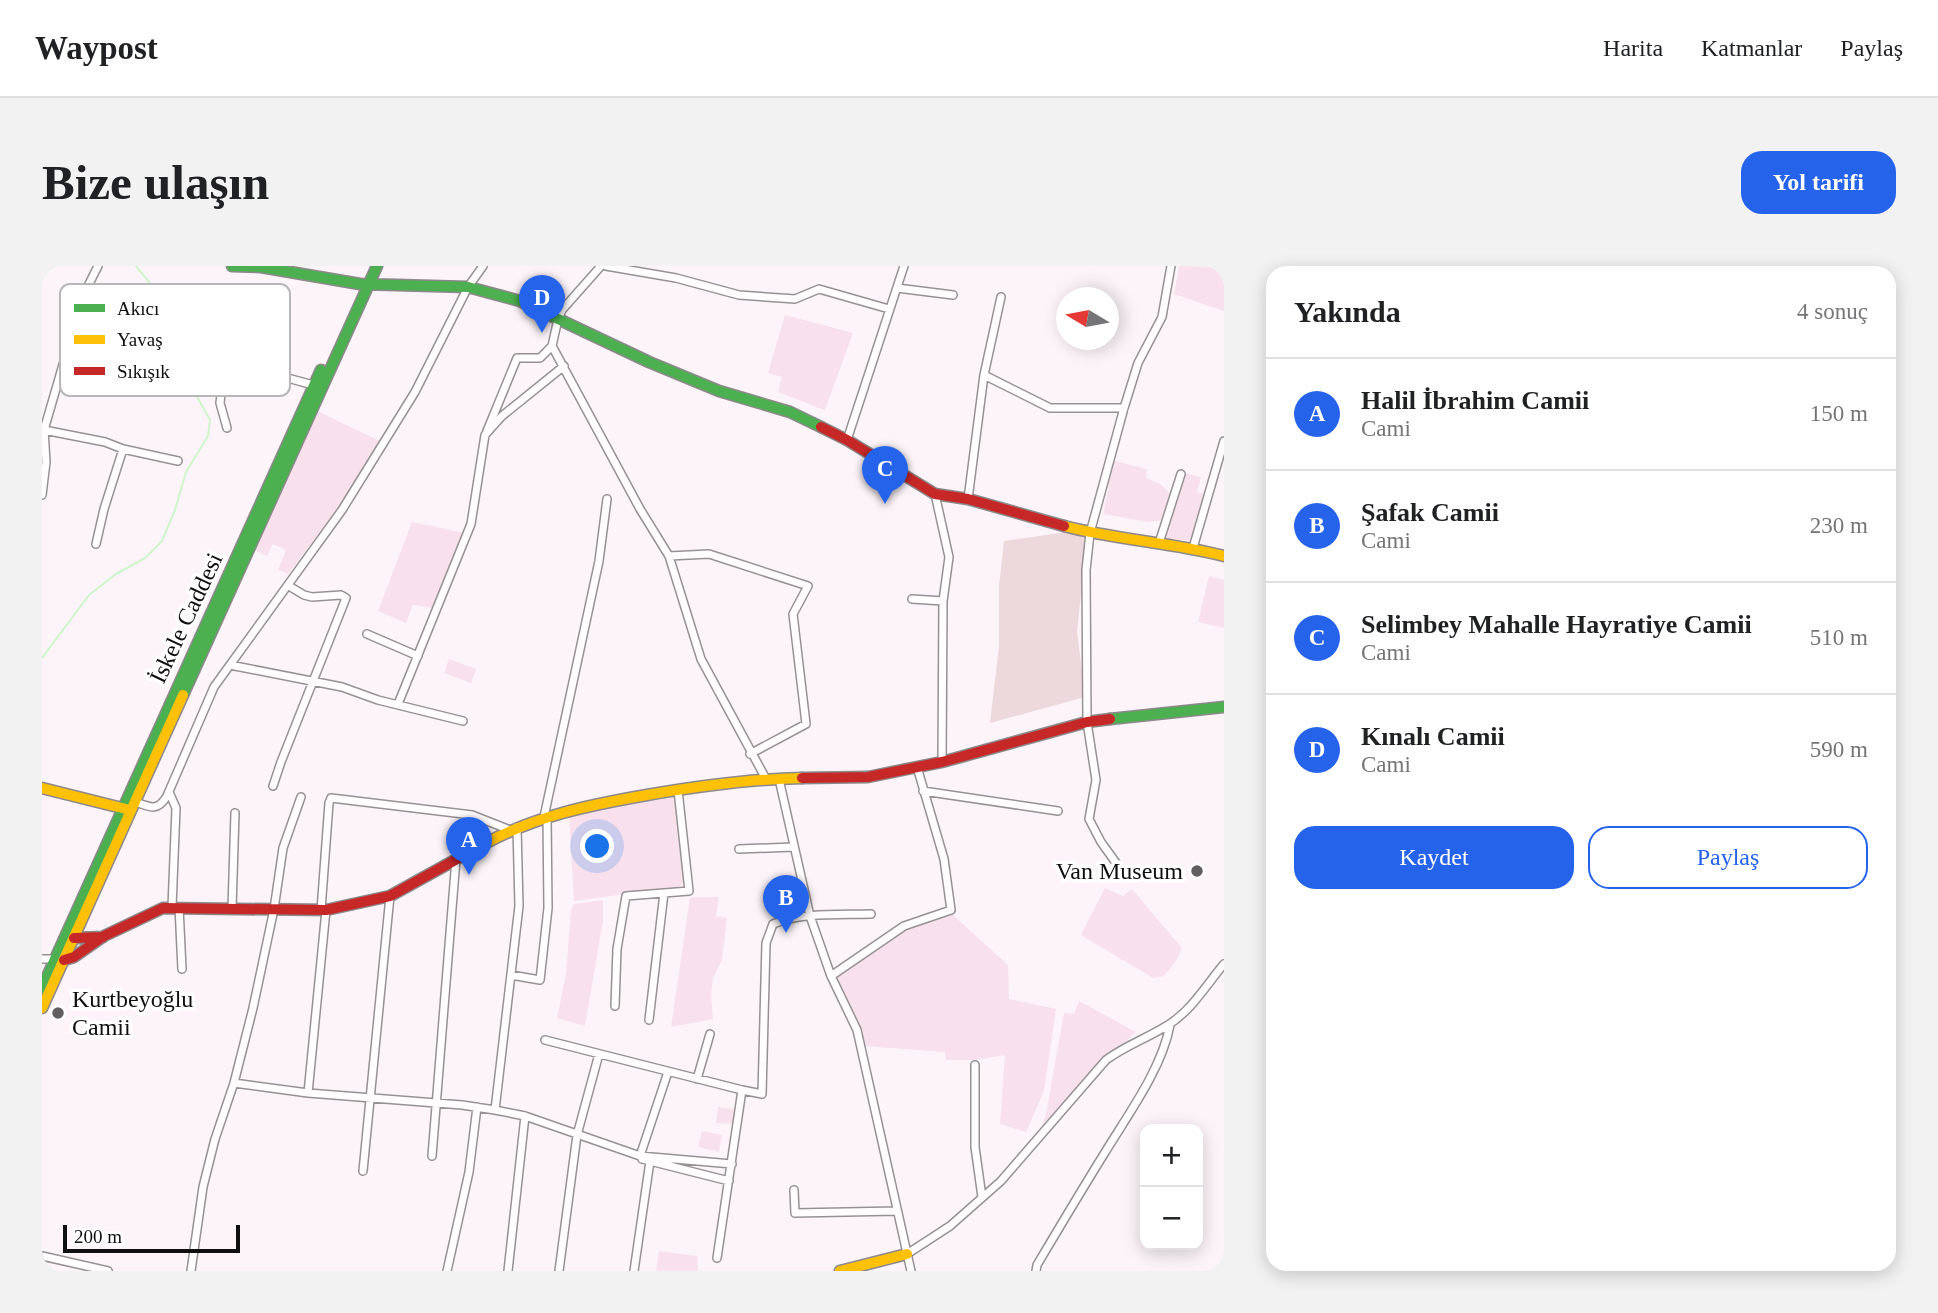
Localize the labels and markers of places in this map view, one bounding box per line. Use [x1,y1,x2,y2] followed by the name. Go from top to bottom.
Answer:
[519,275,565,333] pin: D
[862,446,908,504] pin: C
[446,817,492,875] pin: A
[1056,858,1183,884] place label: Van Museum
[1189,863,1205,879] marker: Van Museum
[763,875,809,933] pin: B
[72,986,193,1040] place label: Kurtbeyoğlu Camii
[50,1005,66,1021] marker: Kurtbeyoğlu Camii

